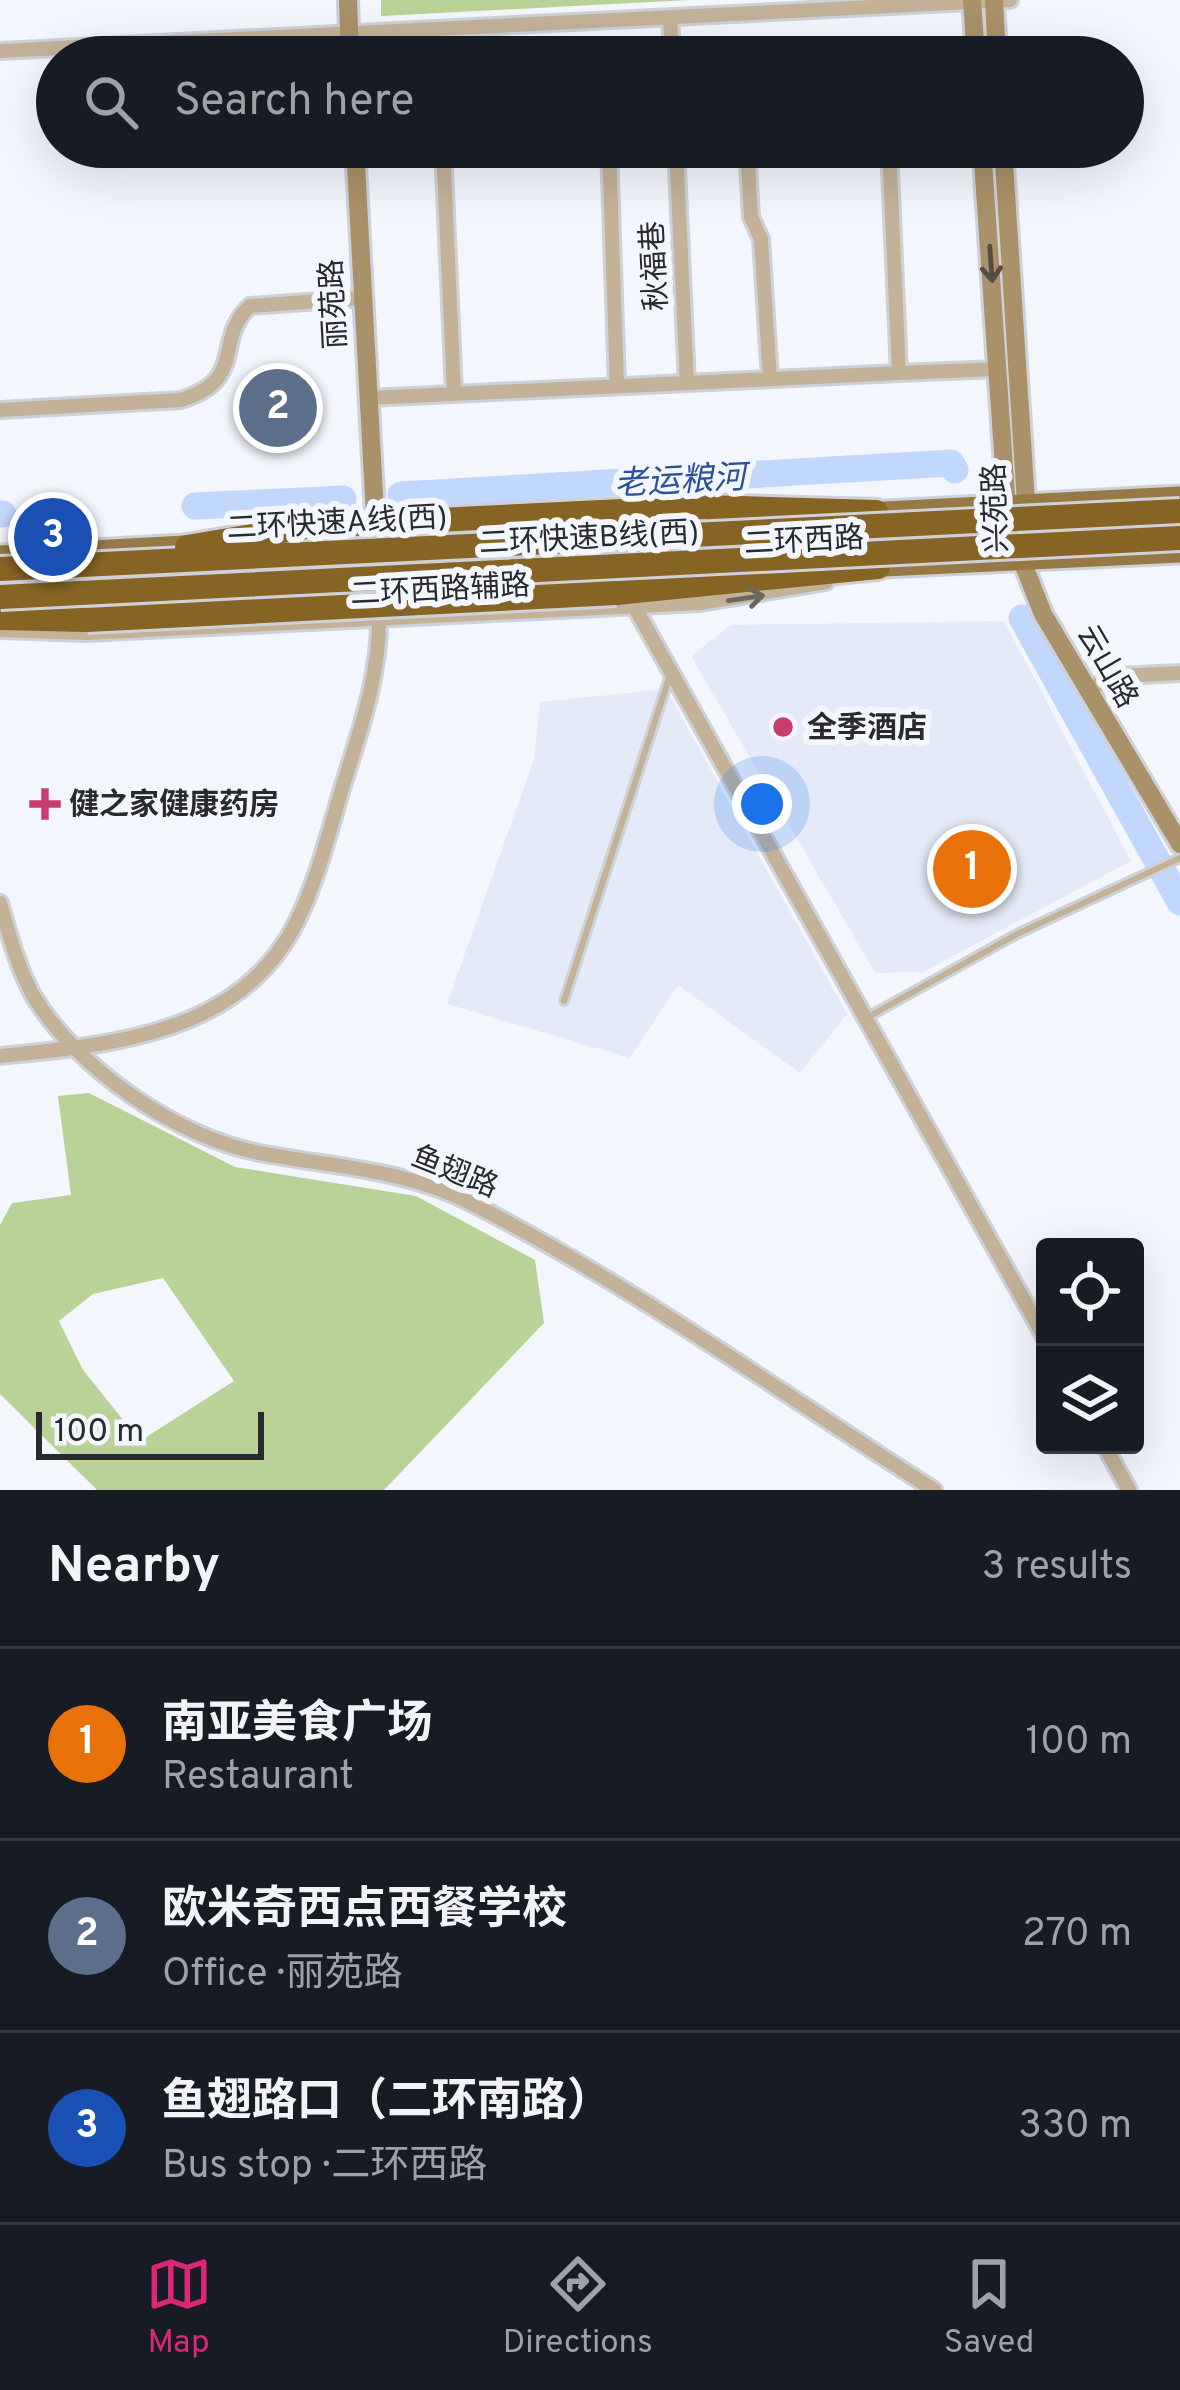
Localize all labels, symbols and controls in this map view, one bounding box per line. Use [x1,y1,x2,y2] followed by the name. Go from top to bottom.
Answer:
[36,36,1144,168] search box
[78,69,144,135] icon: search
[174,74,414,131] text: Search here
[636,220,677,312] street label: 秋福巷
[979,244,1002,283] one-way arrow
[315,258,356,350] street label: 丽苑路
[239,363,317,453] pin: 2
[613,458,753,507] water label: 老运粮河
[977,462,1018,554] street label: 兴苑路
[14,492,92,582] pin: 3
[226,500,448,549] street label: 二环快速A线(西)
[478,515,700,564] street label: 二环快速B线(西)
[743,521,865,564] street label: 二环西路
[349,568,531,615] street label: 二环西路辅路
[726,586,765,609] one-way arrow
[1067,619,1144,715] street label: 云山路
[807,711,927,748] place label: 全季酒店
[770,714,796,740] marker: 全季酒店
[732,774,792,834] your location
[69,788,279,825] place label: 健之家健康药房
[32,791,58,817] marker: 健之家健康药房
[933,824,1011,914] pin: 1
[405,1139,503,1207] street label: 鱼翅路
[1036,1238,1144,1454] map controls
[1036,1238,1144,1346] button: locate
[1036,1346,1144,1454] button: layers
[36,1406,264,1459] scale bar
[54,1412,144,1454] text: 100 m
[48,1536,220,1601] text: Nearby
[982,1544,1132,1593] text: 3 results
[162,1697,432,1754] text: 南亚美食广场
[79,1719,95,1768] text: 1
[1025,1719,1132,1768] text: 100 m
[162,1754,354,1803] text: Restaurant
[162,1883,567,1940] text: 欧米奇西点西餐学校
[75,1911,99,1960] text: 2
[1022,1911,1132,1960] text: 270 m
[162,1951,403,2000] text: Office · 丽苑路
[162,2075,612,2132] text: 鱼翅路口（二环南路）
[75,2103,99,2152] text: 3
[1018,2103,1132,2152] text: 330 m
[162,2143,487,2192] text: Bus stop · 二环西路
[146,2251,212,2365] tab: Map
[503,2251,653,2365] tab: Directions
[944,2251,1034,2365] tab: Saved

